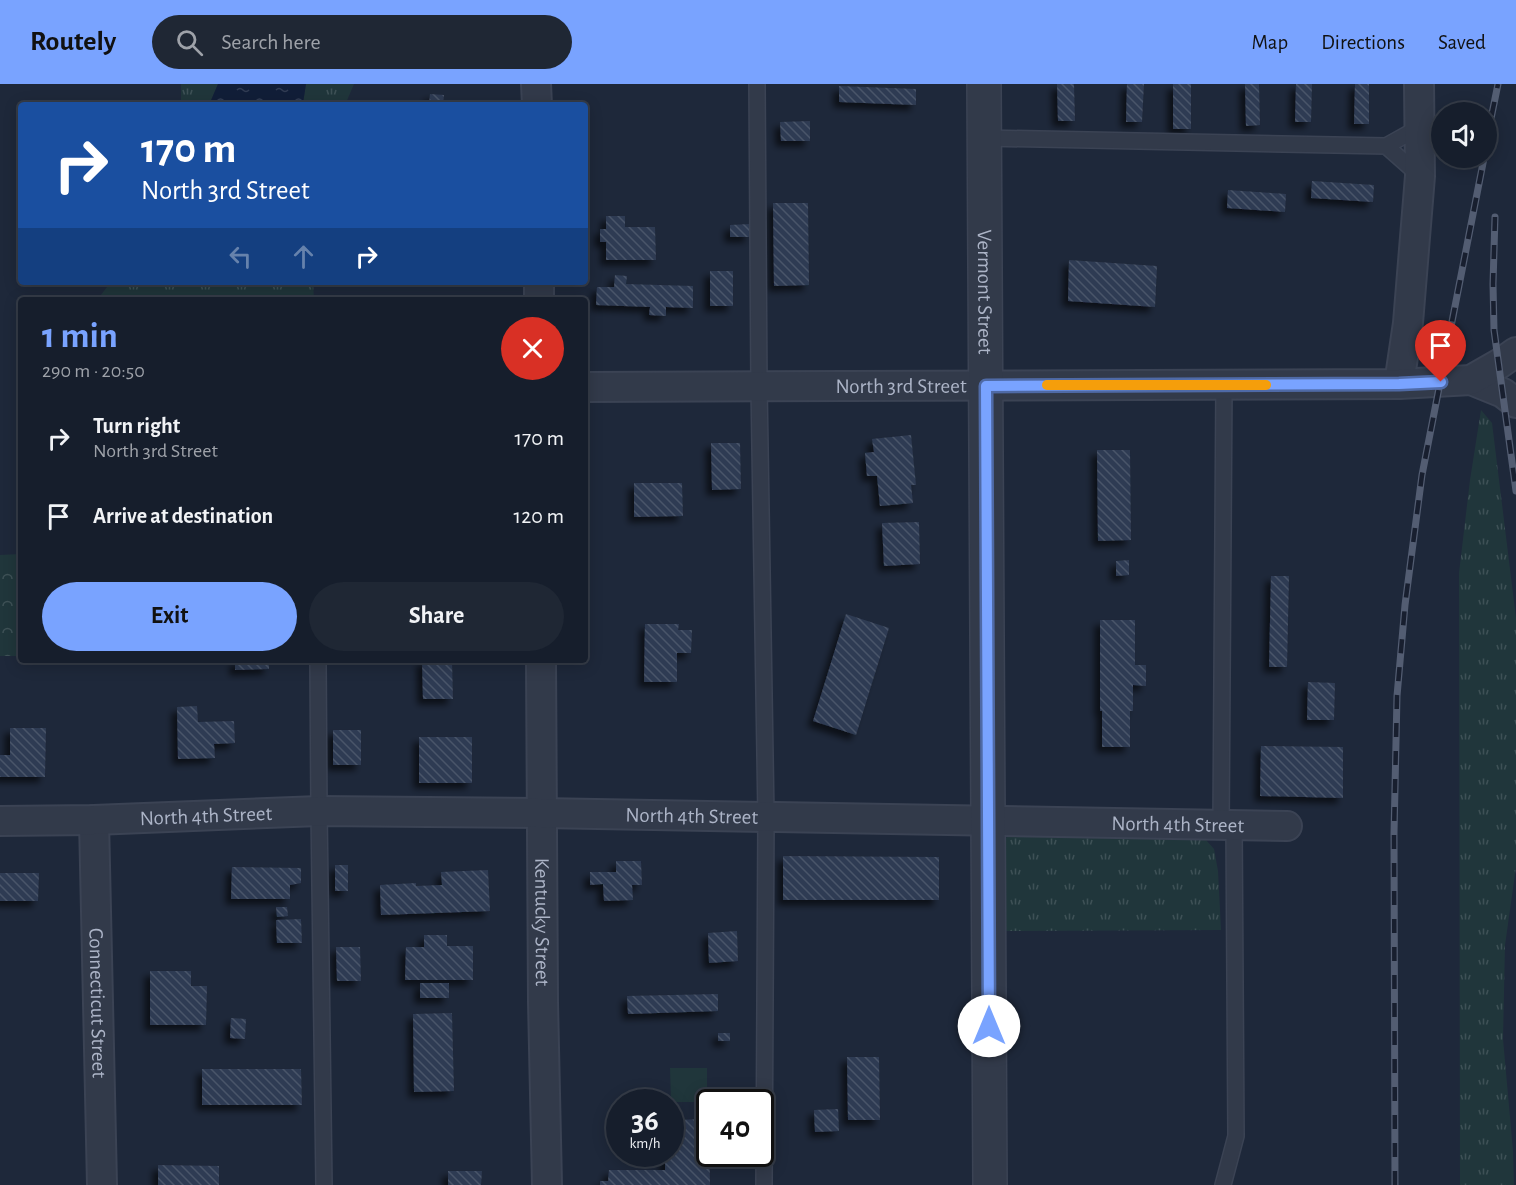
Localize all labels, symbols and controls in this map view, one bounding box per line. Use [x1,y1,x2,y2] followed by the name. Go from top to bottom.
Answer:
[152,15,572,69] search box
[173,26,206,59] icon: search
[30,28,116,56] text: Routely
[221,31,321,53] text: Search here
[1252,32,1288,53] text: Map
[1321,32,1405,53] text: Directions
[1438,32,1486,53] text: Saved
[1431,102,1497,168] map controls
[1431,102,1497,168] button: sound
[42,126,120,204] icon: right
[141,128,236,170] text: 170 m
[141,177,310,204] text: North 3rd Street
[974,230,996,355] street label: Vermont Street
[224,240,257,273] icon: left
[287,240,320,273] icon: ahead
[350,240,383,273] icon: right
[501,317,564,380] button: close
[42,318,118,354] text: 1 min
[1415,320,1466,382] pin
[1424,329,1457,362] icon: arrive
[42,361,145,381] text: 290 m · 20:50
[835,375,967,397] street label: North 3rd Street
[93,415,180,437] text: Turn right
[42,422,75,455] icon: right
[514,427,564,449] text: 170 m
[93,441,218,461] text: North 3rd Street
[42,500,75,533] icon: arrive
[93,505,273,527] text: Arrive at destination
[514,505,564,527] text: 120 m
[42,582,297,651] button: Exit
[309,582,564,651] button: Share
[139,802,273,829] street label: North 4th Street
[625,804,759,827] street label: North 4th Street
[1111,812,1244,836] street label: North 4th Street
[532,858,553,987] street label: Kentucky Street
[86,928,110,1079] street label: Connecticut Street
[957,994,1021,1058] position arrow
[696,1089,774,1167] speed limit sign: 40
[631,1106,659,1136] text: 36
[630,1136,660,1151] text: km/h

